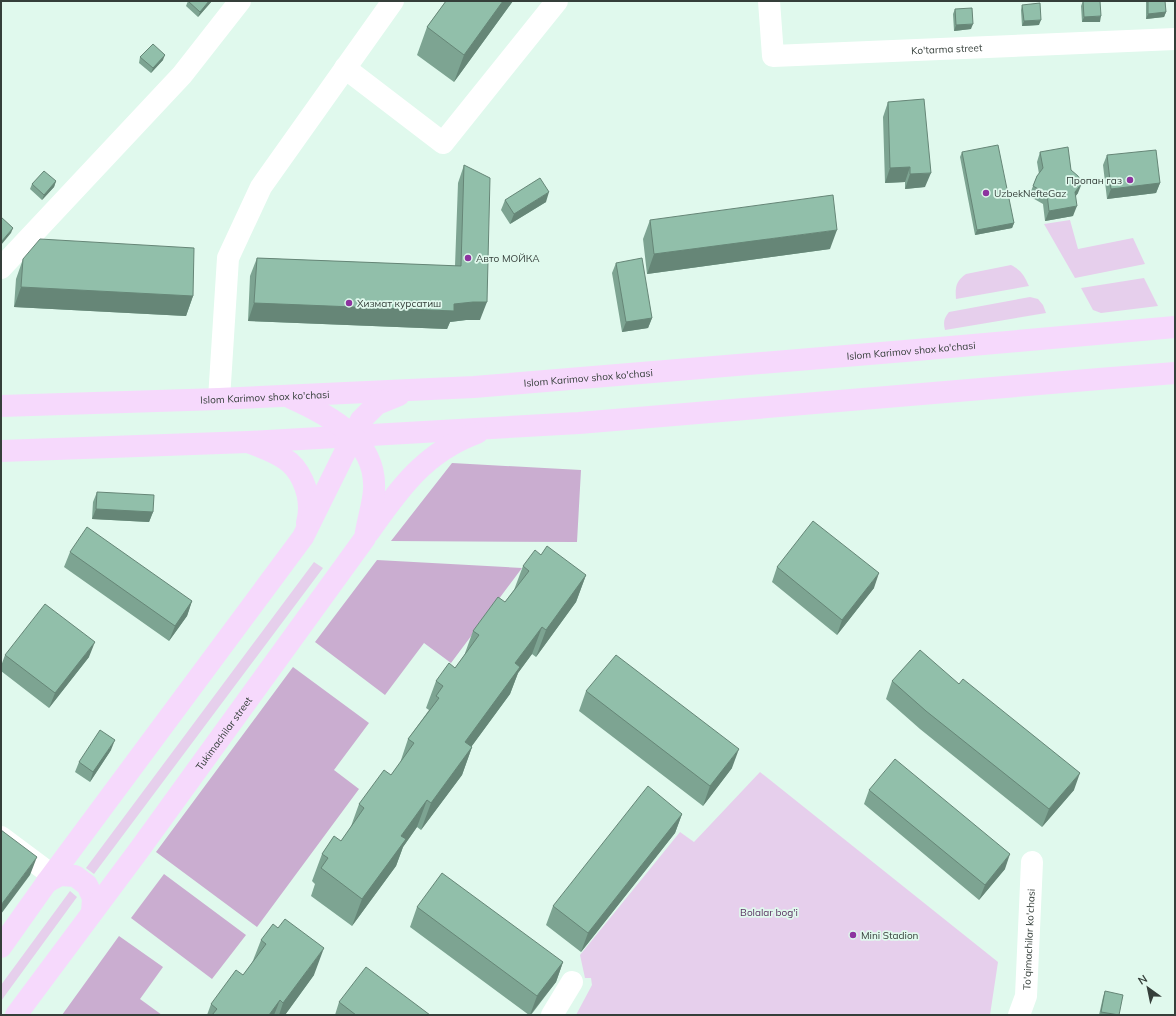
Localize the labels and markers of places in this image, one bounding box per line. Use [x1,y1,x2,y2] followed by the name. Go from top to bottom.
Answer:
[1066,174,1122,187] place label: Пропан газ
[1125,175,1135,185] marker: Пропан газ
[994,187,1067,200] place label: UzbekNefteGaz
[981,188,991,198] marker: UzbekNefteGaz
[476,252,540,265] place label: Авто МОЙКА
[463,253,473,263] marker: Авто МОЙКА
[357,297,441,310] place label: Хизмат курсатиш
[344,298,354,308] marker: Хизмат курсатиш
[861,929,919,942] place label: Mini Stadion
[848,930,858,940] marker: Mini Stadion

